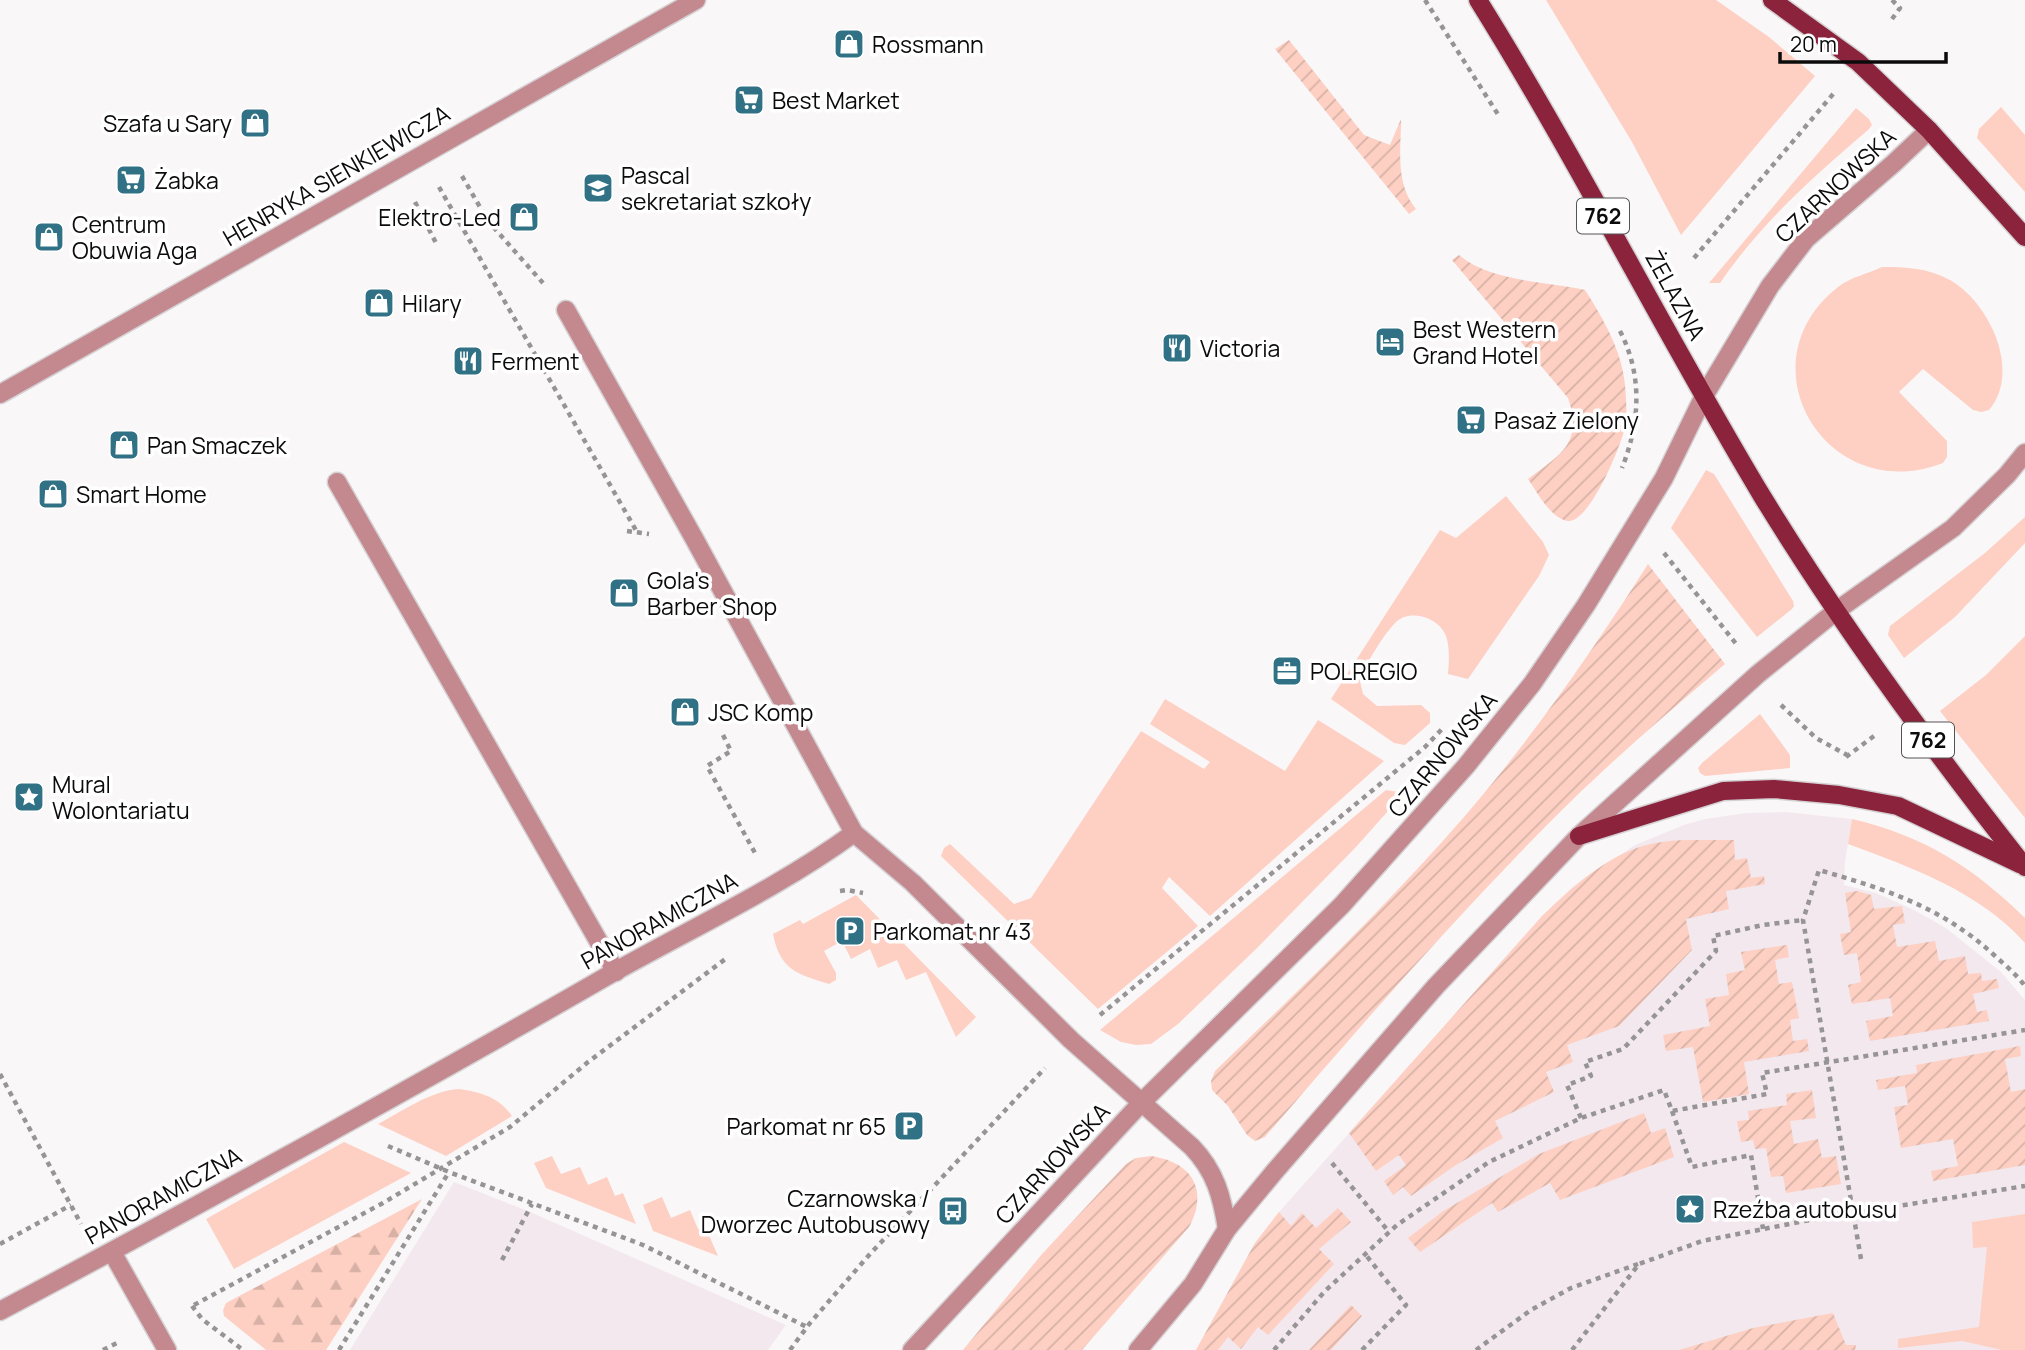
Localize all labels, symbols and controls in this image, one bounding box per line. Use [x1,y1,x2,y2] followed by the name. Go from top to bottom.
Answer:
[1780,21,1946,65] scale bar
[832,27,866,61] shop icon: Rossmann
[872,28,984,60] place label: Rossmann
[1790,30,1837,58] text: 20 m
[732,83,766,117] supermarket icon: Best Market
[772,84,900,116] place label: Best Market
[217,97,456,253] street label: HENRYKA SIENKIEWICZA
[238,106,272,140] shop icon: Szafa u Sary
[103,107,232,139] place label: Szafa u Sary
[1767,120,1903,249] street label: CZARNOWSKA
[621,159,811,217] place label: Pascal sekretariat szkoły
[114,163,148,197] supermarket icon: Żabka
[154,164,219,196] place label: Żabka
[581,171,615,205] school or university icon: Pascal sekretariat szkoły
[1577,198,1629,234] road number: 762
[507,200,541,234] shop icon: Elektro-Led
[378,201,501,233] place label: Elektro-Led
[72,208,197,266] place label: Centrum Obuwia Aga
[32,220,66,254] shop icon: Centrum Obuwia Aga
[1638,244,1714,346] street label: ŻELAZNA
[362,286,396,320] shop icon: Hilary
[402,287,462,319] place label: Hilary
[1413,313,1556,371] place label: Best Western Grand Hotel
[1373,325,1407,359] hotel icon: Best Western Grand Hotel
[1160,331,1194,365] restaurant icon: Victoria
[1200,332,1280,364] place label: Victoria
[451,344,485,378] restaurant icon: Ferment
[491,345,579,377] place label: Ferment
[1454,403,1488,437] supermarket icon: Pasaż Zielony
[1494,404,1639,436] place label: Pasaż Zielony
[107,428,141,462] shop icon: Pan Smaczek
[147,429,287,461] place label: Pan Smaczek
[36,477,70,511] shop icon: Smart Home
[76,478,207,510] place label: Smart Home
[647,564,777,622] place label: Gola's Barber Shop
[607,576,641,610] shop icon: Gola's Barber Shop
[1270,654,1304,688] office icon: POLREGIO
[1310,655,1417,687] place label: POLREGIO
[1380,684,1504,824] street label: CZARNOWSKA
[668,695,702,729] shop icon: JSC Komp
[708,696,813,728] place label: JSC Komp
[1902,722,1954,758] road number: 762
[52,768,190,826] place label: Mural Wolontariatu
[12,780,46,814] place icon: Mural Wolontariatu
[575,864,743,976] street label: PANORAMICZNA
[833,914,867,948] parking icon: Parkomat nr 43
[873,915,1031,947] place label: Parkomat nr 43
[988,1095,1117,1231] street label: CZARNOWSKA
[892,1109,926,1143] parking icon: Parkomat nr 65
[727,1110,886,1142] place label: Parkomat nr 65
[79,1139,247,1251] street label: PANORAMICZNA
[701,1182,930,1240] place label: Czarnowska / Dworzec Autobusowy
[1673,1192,1707,1226] place icon: Rzeźba autobusu
[1713,1193,1897,1225] place label: Rzeźba autobusu
[936,1194,970,1228] bus stop icon: Czarnowska / Dworzec Autobusowy

